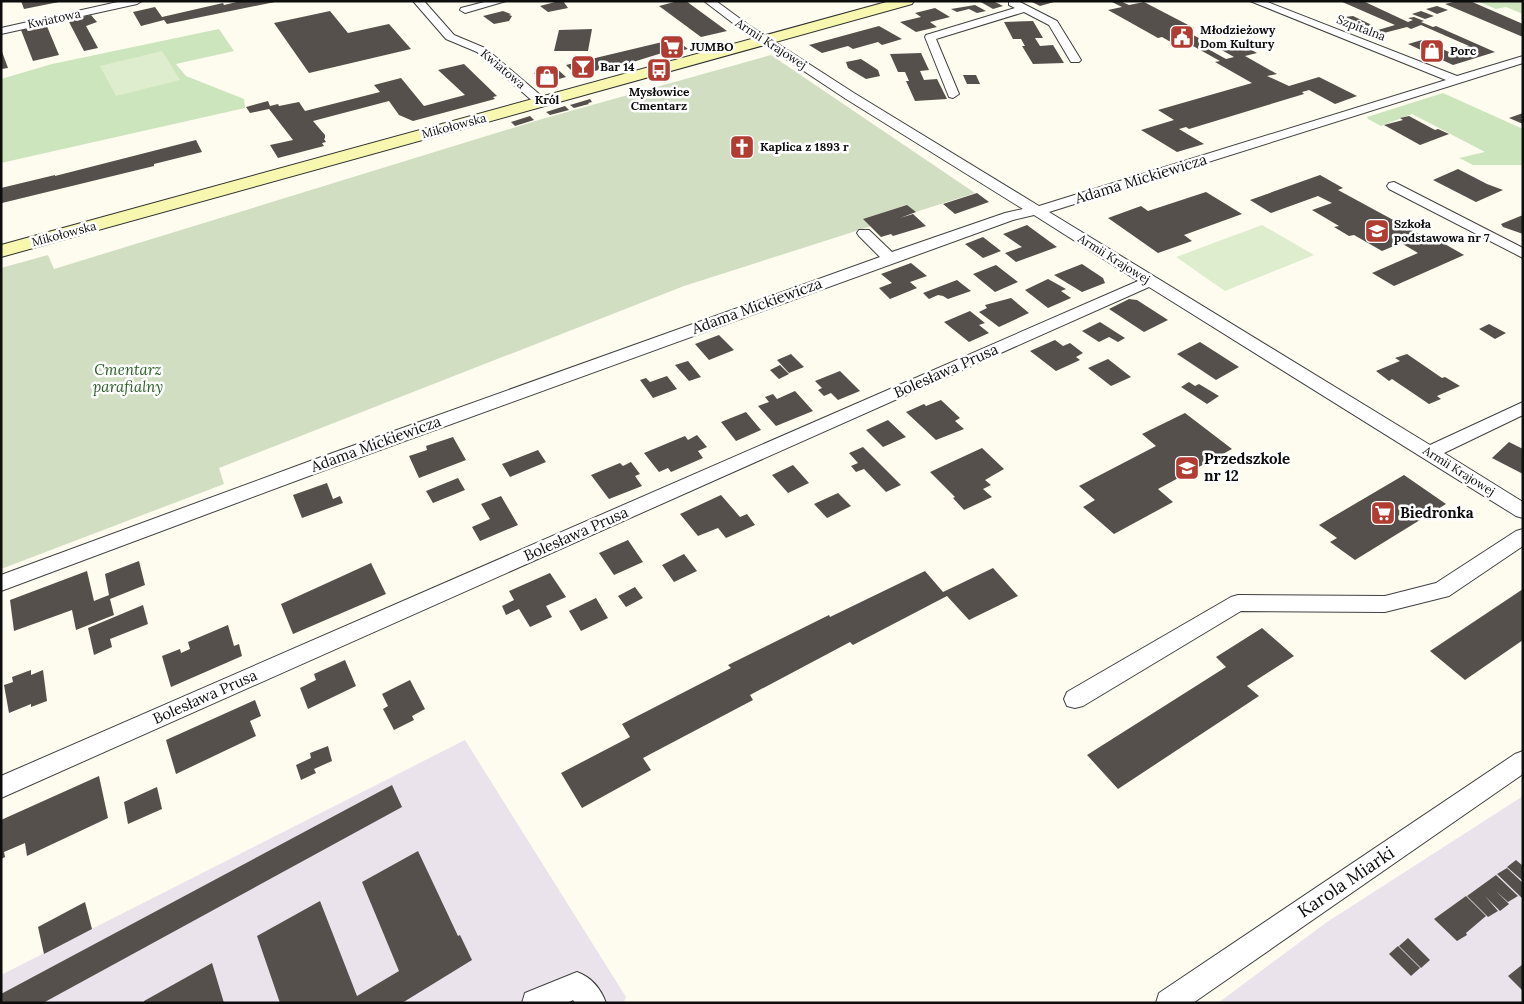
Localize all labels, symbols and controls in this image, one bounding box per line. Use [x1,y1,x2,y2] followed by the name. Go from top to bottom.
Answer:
[26,6,82,31] street label: Kwiatowa
[1335,11,1388,44] street label: Szpitalna
[732,14,810,72] street label: Armii Krajowej
[1200,22,1276,51] place label: Młodzieżowy Dom Kultury
[1169,24,1195,50] public building icon: Młodzieżowy Dom Kultury
[659,34,685,60] supermarket icon: JUMBO
[1419,38,1445,64] shop icon: Porc
[690,39,733,54] place label: JUMBO
[1450,43,1477,58] place label: Porc
[478,46,529,92] street label: Kwiatowa
[570,54,596,80] bar icon: Bar 14
[646,57,672,83] bus stop icon: Mysłowice Cmentarz
[600,59,635,74] place label: Bar 14
[534,64,560,90] shop icon: Król
[629,84,690,113] place label: Mysłowice Cmentarz
[535,92,560,107] place label: Król
[420,110,488,141] street label: Mikołowska
[729,134,755,160] church icon: Kaplica z 1893 r
[760,139,849,154] place label: Kaplica z 1893 r
[1072,149,1209,208] street label: Adama Mickiewicza
[1394,216,1490,245] place label: Szkoła podstawowa nr 7
[30,218,98,249] street label: Mikołowska
[1364,218,1390,244] school or university icon: Szkoła podstawowa nr 7
[1075,230,1153,287] street label: Armii Krajowej
[688,273,825,338] street label: Adama Mickiewicza
[891,339,1001,402] street label: Bolesława Prusa
[93,360,163,396] park label: Cmentarz parafialny
[307,411,444,476] street label: Adama Mickiewicza
[1420,442,1498,499] street label: Armii Krajowej
[1204,449,1290,485] place label: Przedszkole nr 12
[1174,455,1200,481] school or university icon: Przedszkole nr 12
[1370,500,1396,526] supermarket icon: Biedronka
[521,502,631,565] street label: Bolesława Prusa
[1400,503,1474,522] place label: Biedronka
[150,665,260,728] street label: Bolesława Prusa
[1293,841,1399,922] street label: Karola Miarki

